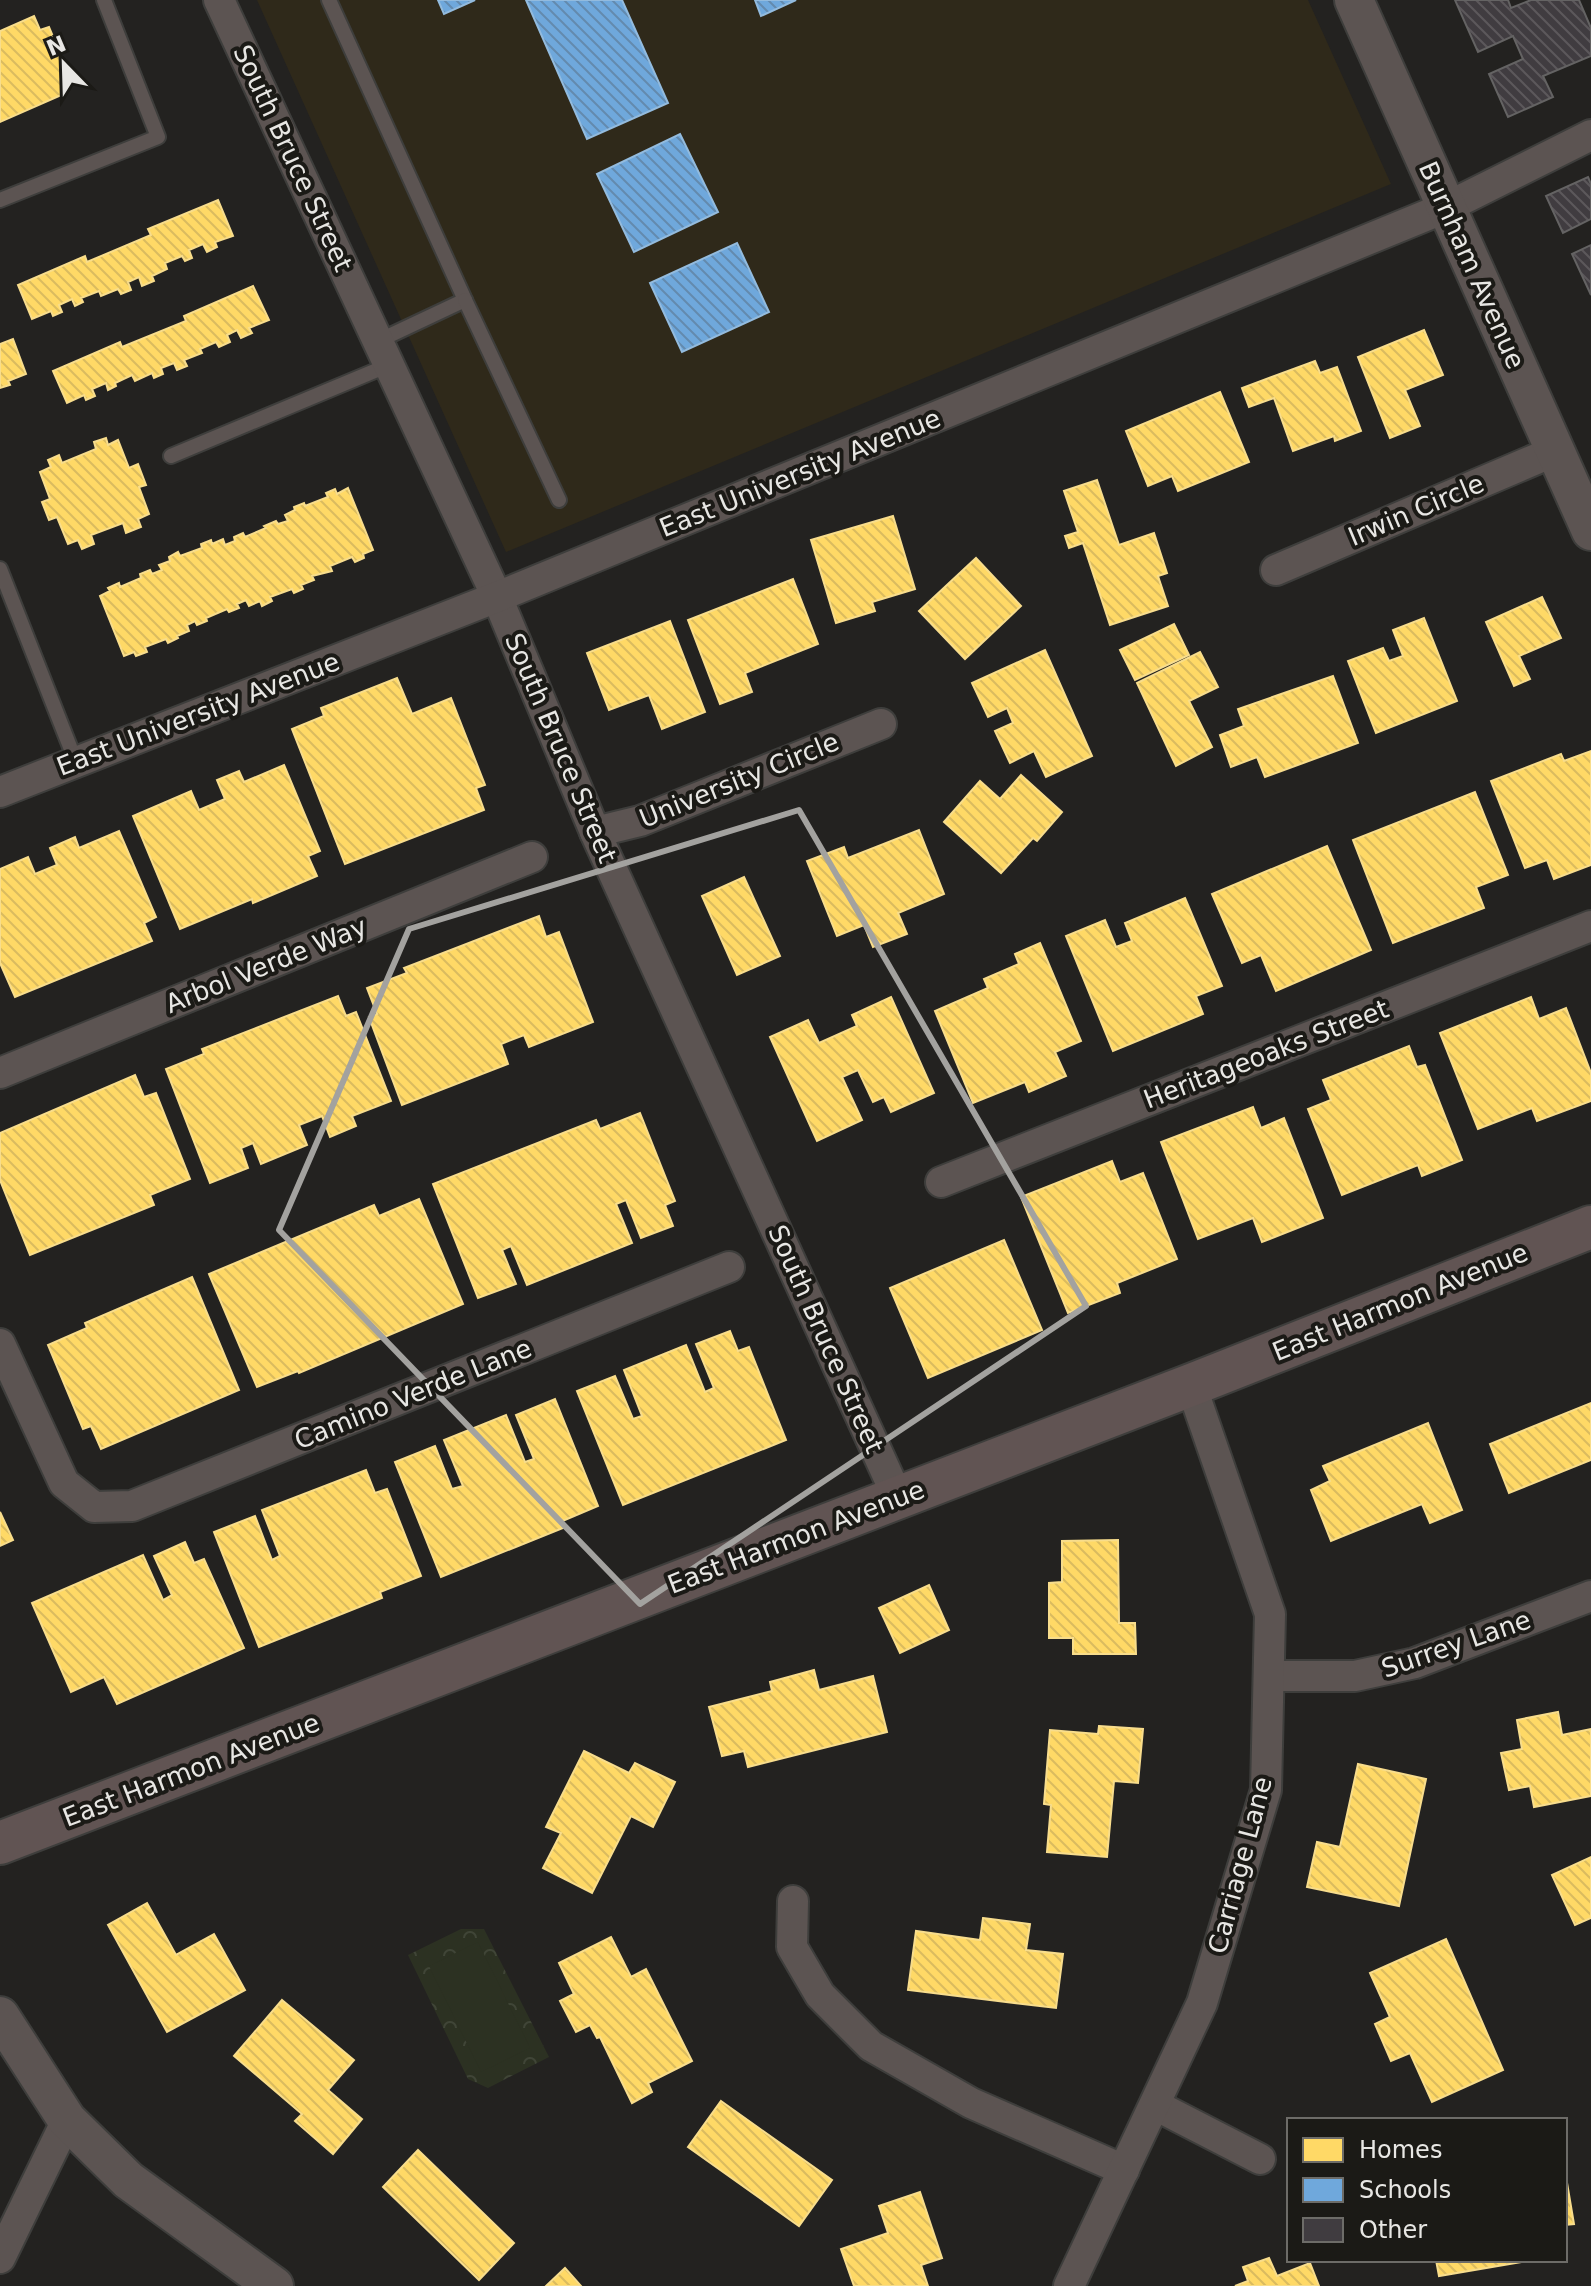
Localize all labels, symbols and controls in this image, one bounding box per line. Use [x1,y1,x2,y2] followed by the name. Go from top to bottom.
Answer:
[24,24,104,104] north arrow
[43,31,70,61] text: N
[227,40,359,276] street label: South Bruce Street
[1413,157,1531,373] street label: Burnham Avenue
[655,403,945,543] street label: East University Avenue
[1344,468,1488,552] street label: Irwin Circle
[499,629,623,867] street label: South Bruce Street
[52,646,344,782] street label: East University Avenue
[635,726,843,834] street label: University Circle
[161,911,371,1019] street label: Arbol Verde Way
[1139,993,1393,1115] street label: Heritageoaks Street
[762,1220,890,1458] street label: South Bruce Street
[1268,1237,1532,1367] street label: East Harmon Avenue
[290,1333,536,1455] street label: Camino Verde Lane
[663,1474,929,1600] street label: East Harmon Avenue
[1377,1604,1535,1684] street label: Surrey Lane
[58,1707,324,1833] street label: East Harmon Avenue
[1202,1773,1278,1957] street label: Carriage Lane
[1287,2118,1567,2262] legend
[1359,2136,1442,2164] text: Homes
[1359,2176,1451,2204] text: Schools
[1359,2216,1427,2244] text: Other

